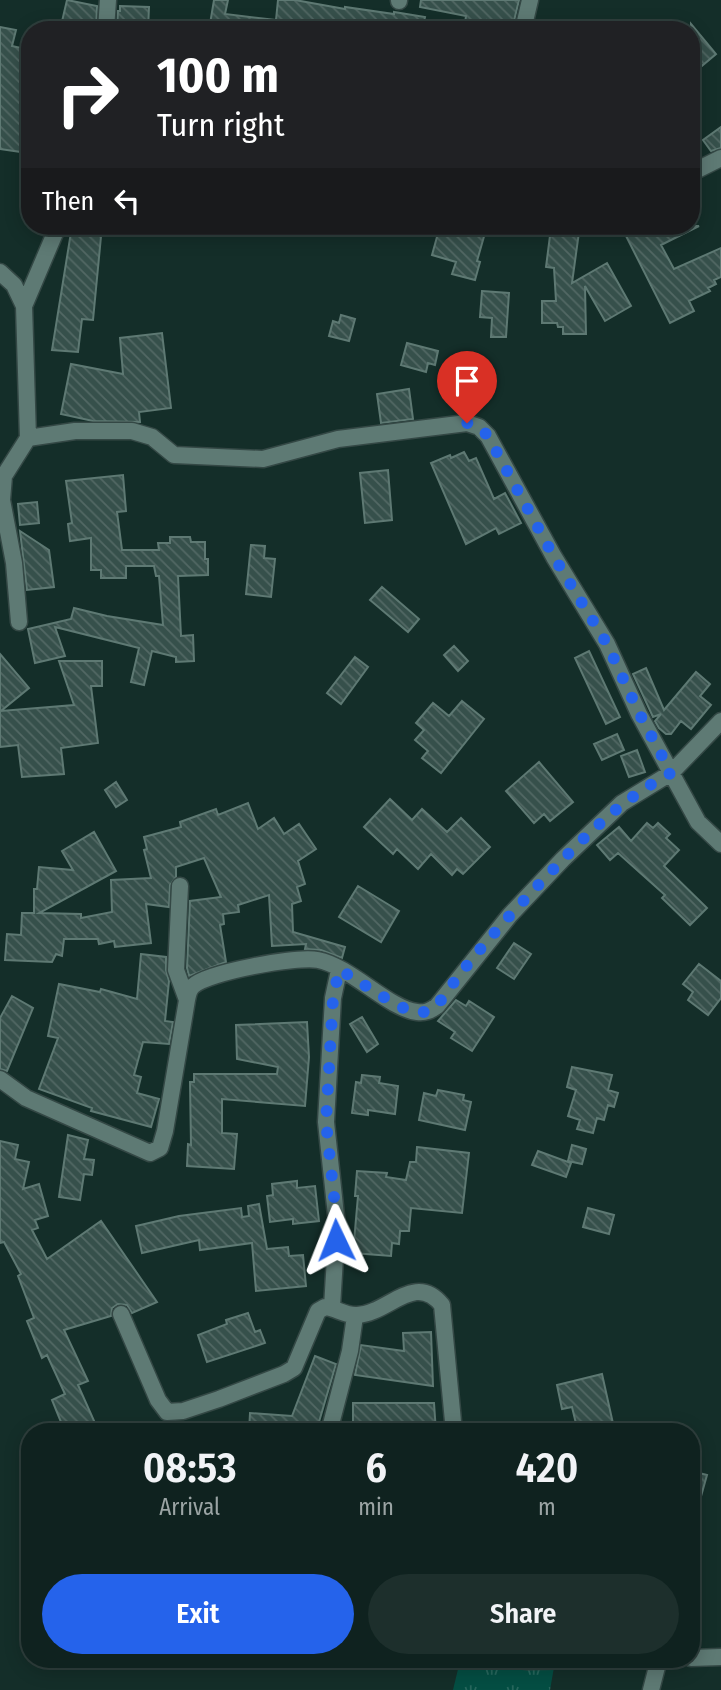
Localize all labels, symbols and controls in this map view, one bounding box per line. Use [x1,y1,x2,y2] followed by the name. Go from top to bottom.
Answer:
[157,46,279,105] text: 100 m
[42,49,133,140] icon: right
[157,106,284,144] text: Turn right
[108,182,146,220] icon: left
[42,186,94,217] text: Then
[437,351,497,423] pin
[448,362,486,400] icon: arrive
[299,1203,373,1277] position arrow
[143,1443,237,1493] text: 08:53
[365,1443,387,1493] text: 6
[516,1443,578,1493] text: 420
[159,1493,220,1521] text: Arrival
[358,1493,394,1521] text: min
[538,1493,556,1521] text: m
[42,1574,354,1654] button: Exit
[368,1574,679,1654] button: Share

